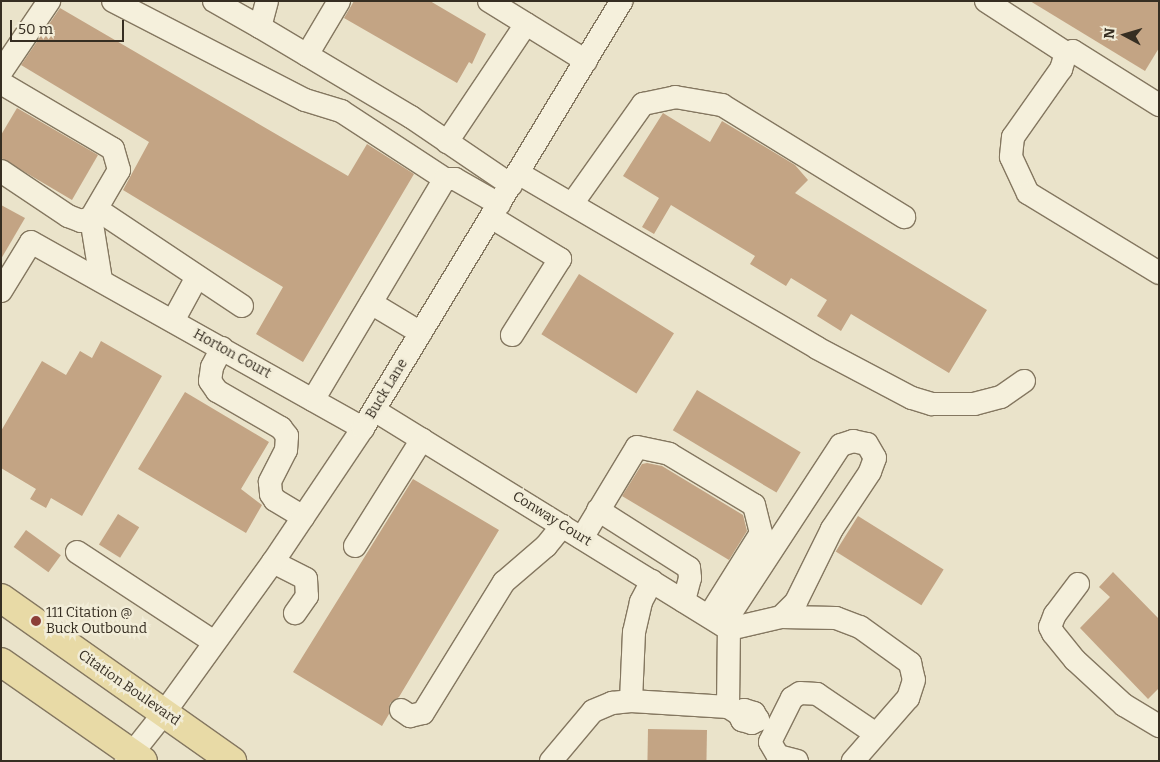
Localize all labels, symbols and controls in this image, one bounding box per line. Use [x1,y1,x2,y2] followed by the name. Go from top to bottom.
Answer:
[12,10,126,42] scale bar
[1100,10,1150,60] north arrow
[18,20,53,38] text: 50 m
[1101,27,1119,40] text: N
[190,326,274,382] street label: Horton Court
[363,356,411,422] street label: Buck Lane
[509,488,595,550] street label: Conway Court
[46,605,147,638] place label: 111 Citation @ Buck Outbound
[30,615,42,627] marker: 111 Citation @ Buck Outbound
[75,647,183,729] street label: Citation Boulevard

